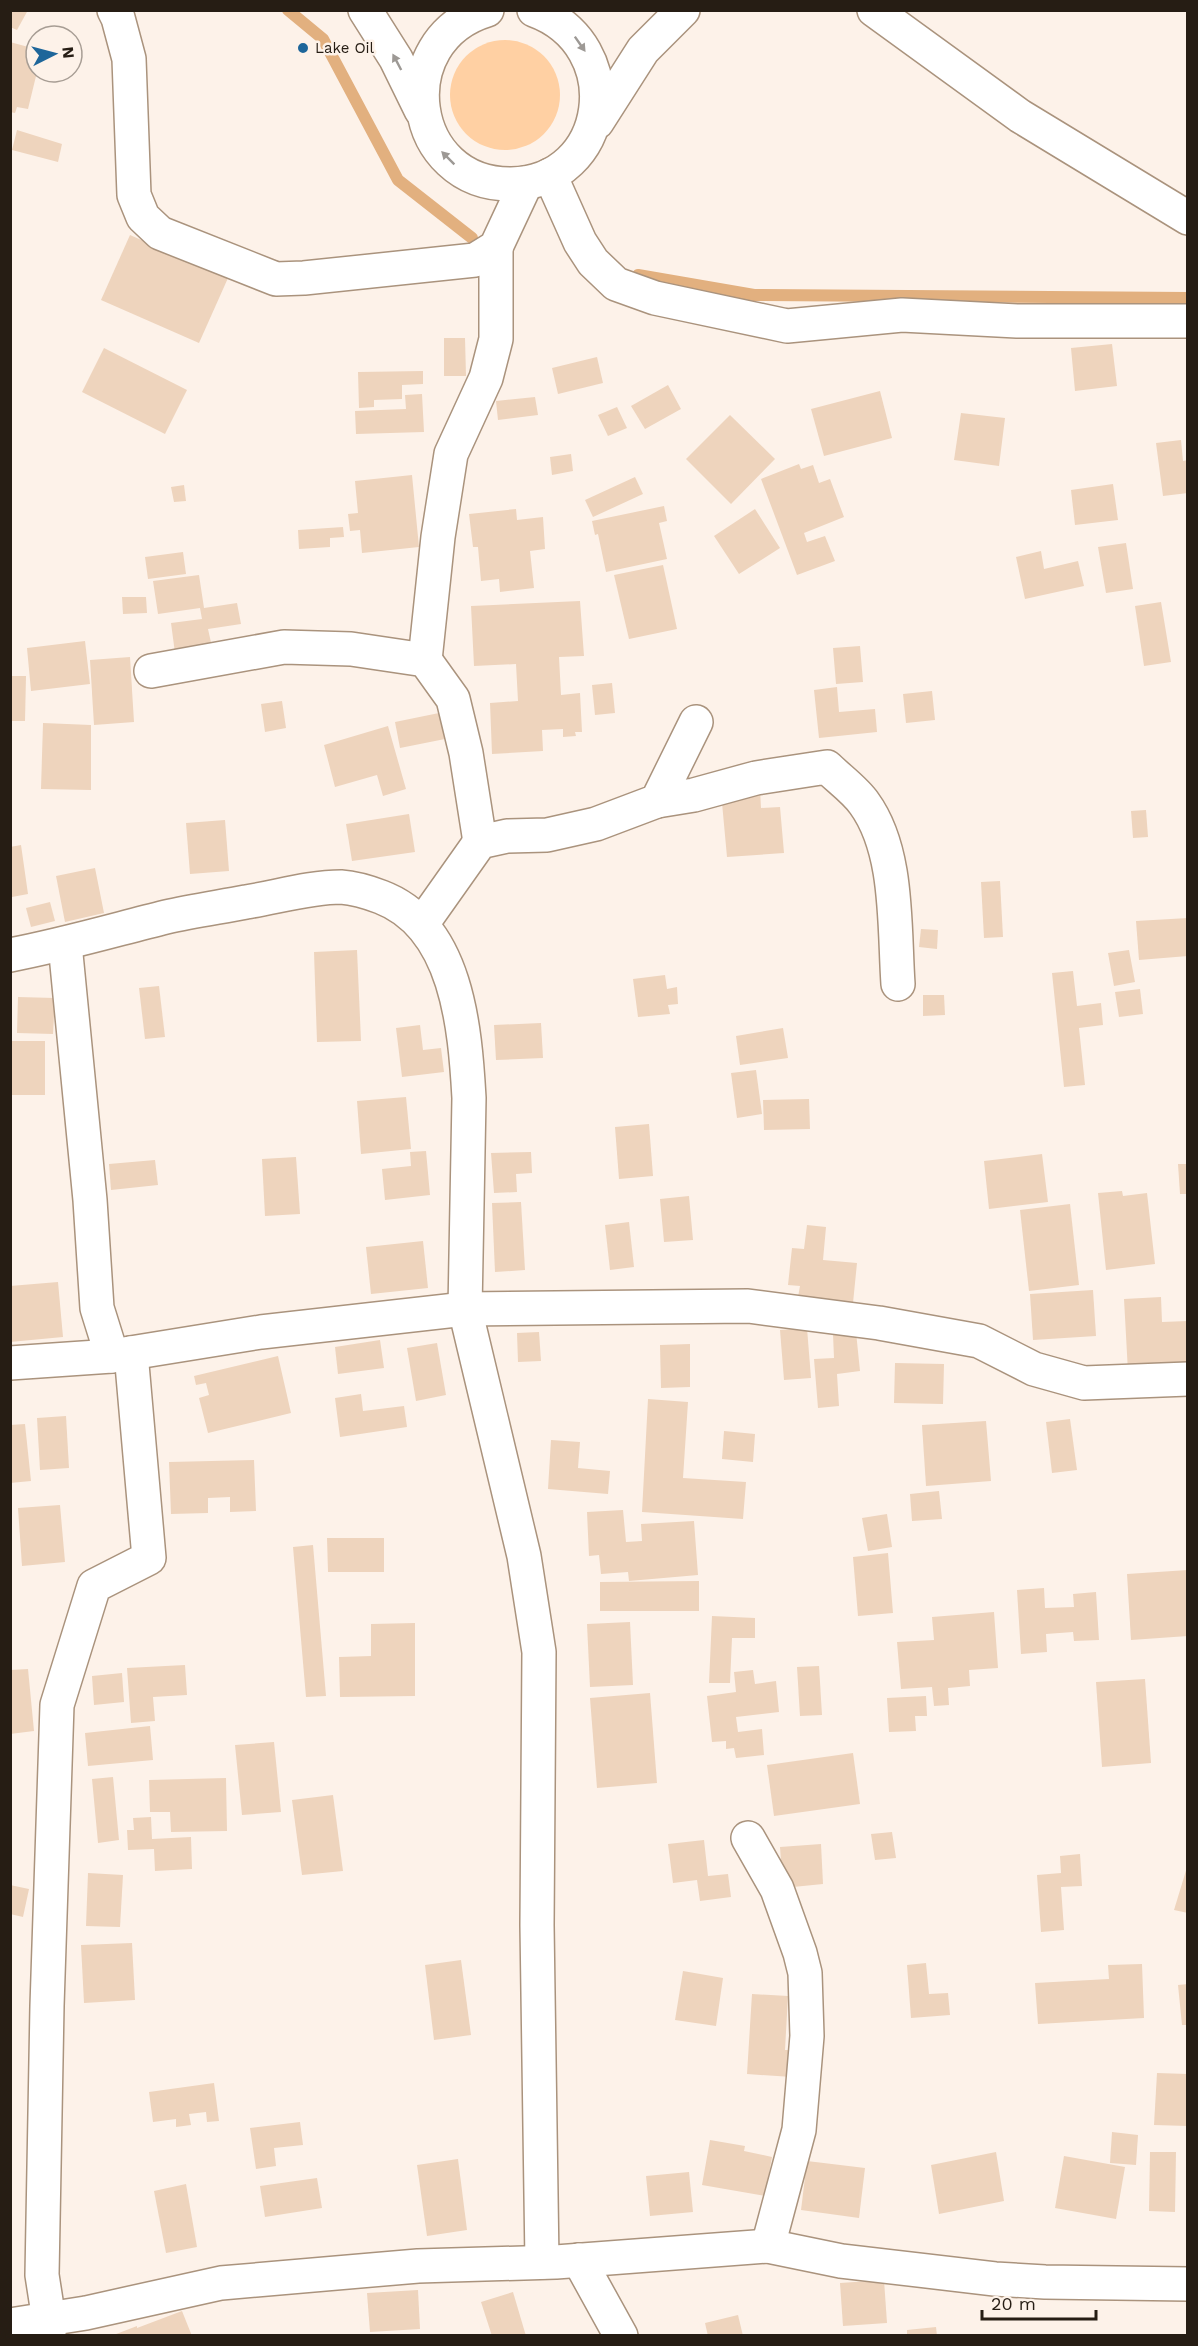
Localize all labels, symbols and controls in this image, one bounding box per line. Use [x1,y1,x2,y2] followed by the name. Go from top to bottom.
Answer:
[24,24,84,84] north arrow
[574,37,586,52] one-way arrow
[315,39,375,57] place label: Lake Oil
[296,41,310,55] marker: Lake Oil
[58,46,78,59] text: N
[392,53,402,70] one-way arrow
[440,151,455,165] one-way arrow
[982,2283,1096,2321] scale bar
[991,2293,1036,2314] text: 20 m

